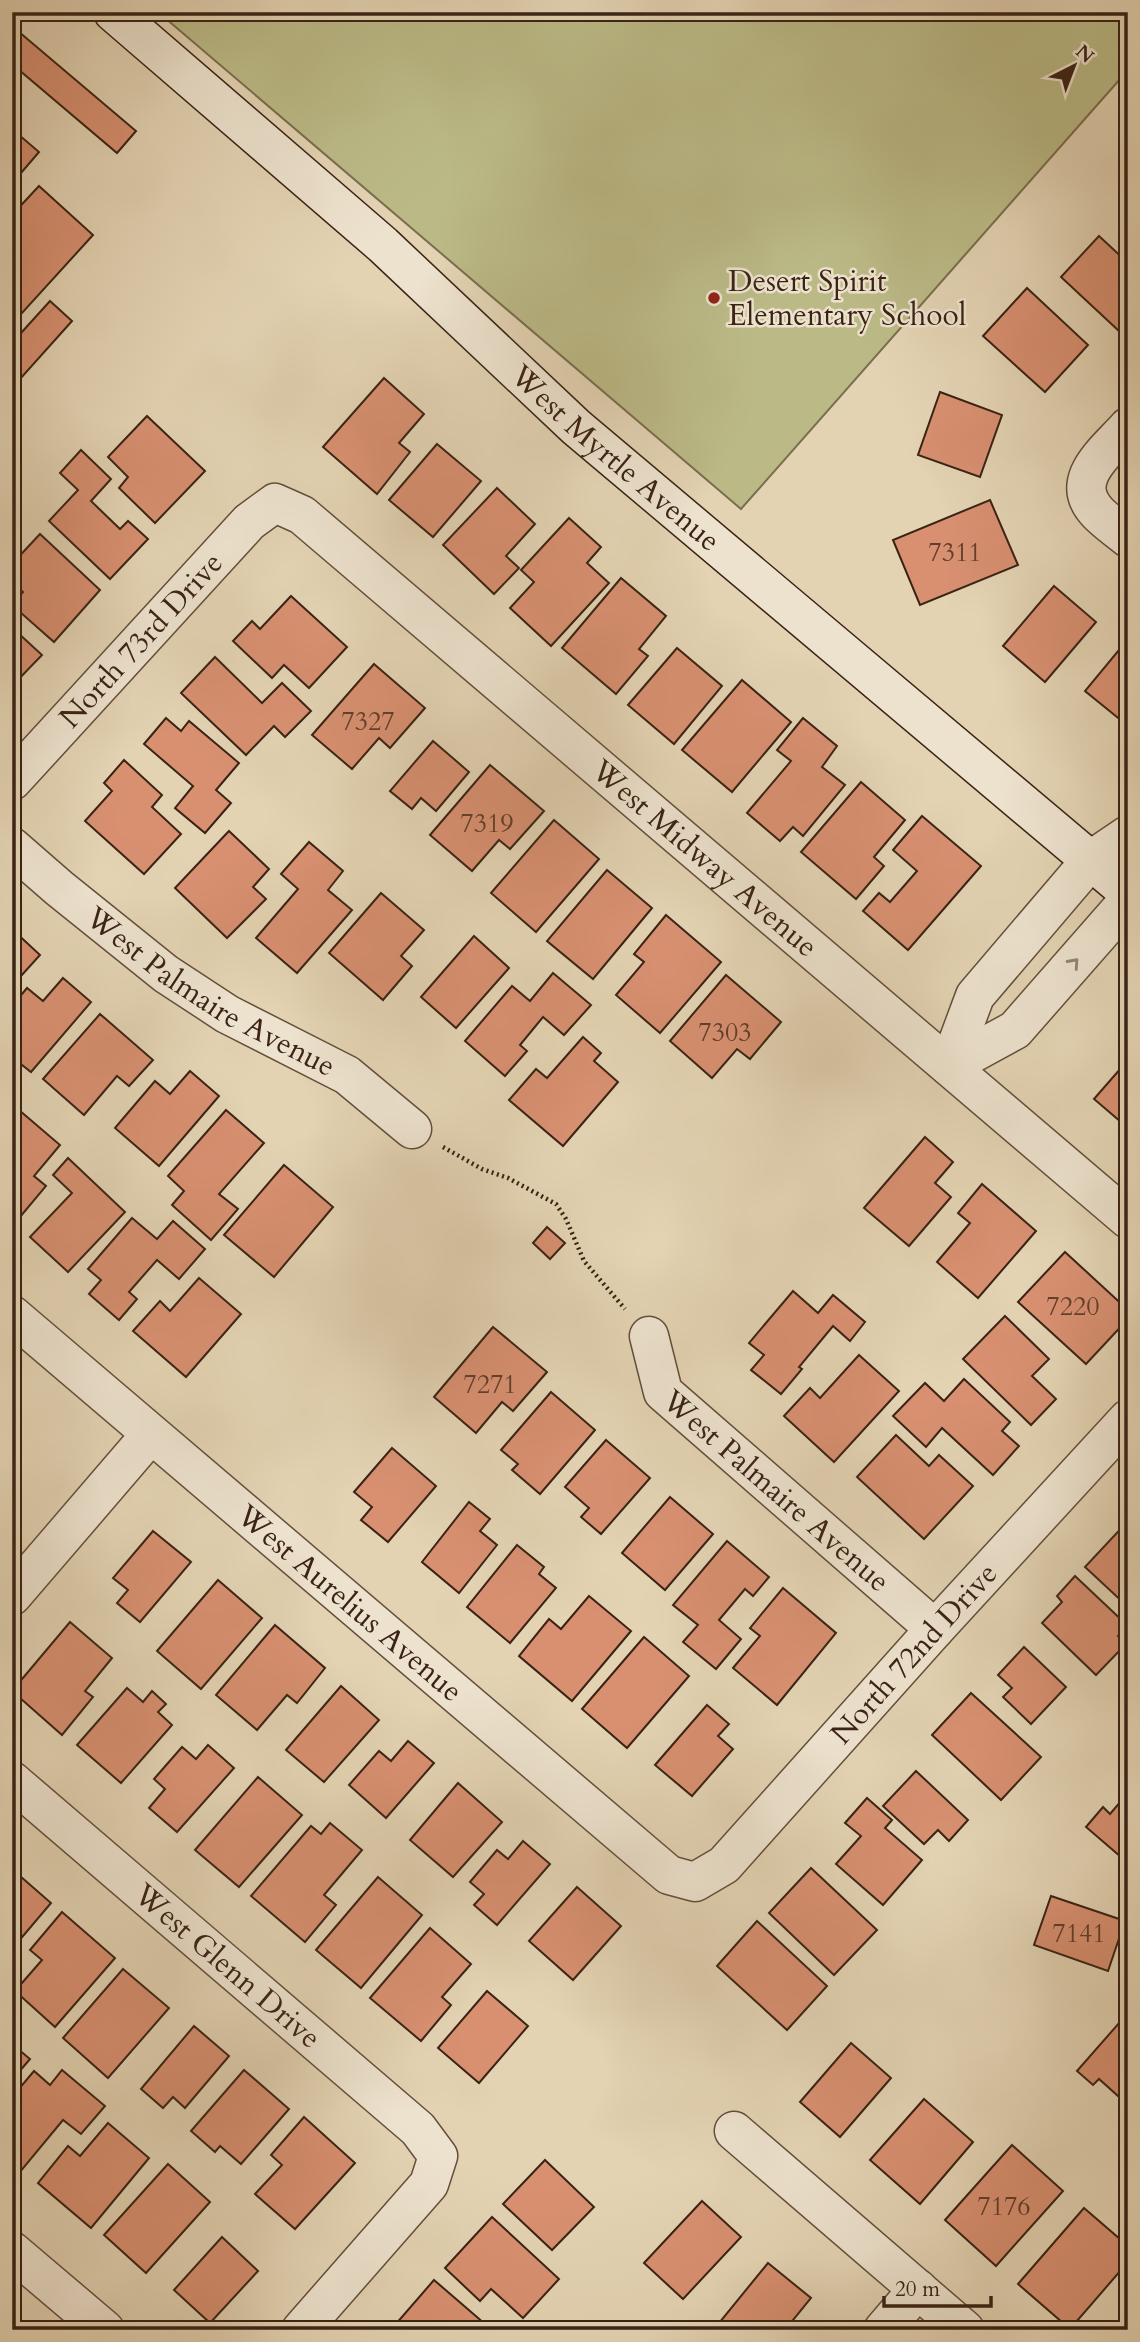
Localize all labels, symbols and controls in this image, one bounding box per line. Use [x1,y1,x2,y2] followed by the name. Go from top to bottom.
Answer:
[1038,32,1108,102] north arrow
[1070,39,1100,70] text: N
[728,261,967,336] place label: Desert Spirit Elementary School
[706,290,722,306] marker: Desert Spirit Elementary School
[501,355,729,561] street label: West Myrtle Avenue
[928,535,982,570] house number: 7311
[50,544,232,737] street label: North 73rd Drive
[341,704,395,739] house number: 7327
[582,750,826,967] street label: West Midway Avenue
[460,806,514,841] house number: 7319
[76,897,342,1087] street label: West Palmaire Avenue
[1066,958,1078,971] one-way arrow
[698,1015,752,1050] house number: 7303
[1046,1289,1100,1324] house number: 7220
[463,1367,517,1402] house number: 7271
[653,1380,899,1602] street label: West Palmaire Avenue
[227,1495,471,1711] street label: West Aurelius Avenue
[821,1554,1007,1753] street label: North 72nd Drive
[124,1874,330,2058] street label: West Glenn Drive
[1052,1916,1106,1951] house number: 7141
[977,2189,1031,2224] house number: 7176
[884,2265,991,2309] scale bar
[895,2275,940,2304] text: 20 m

